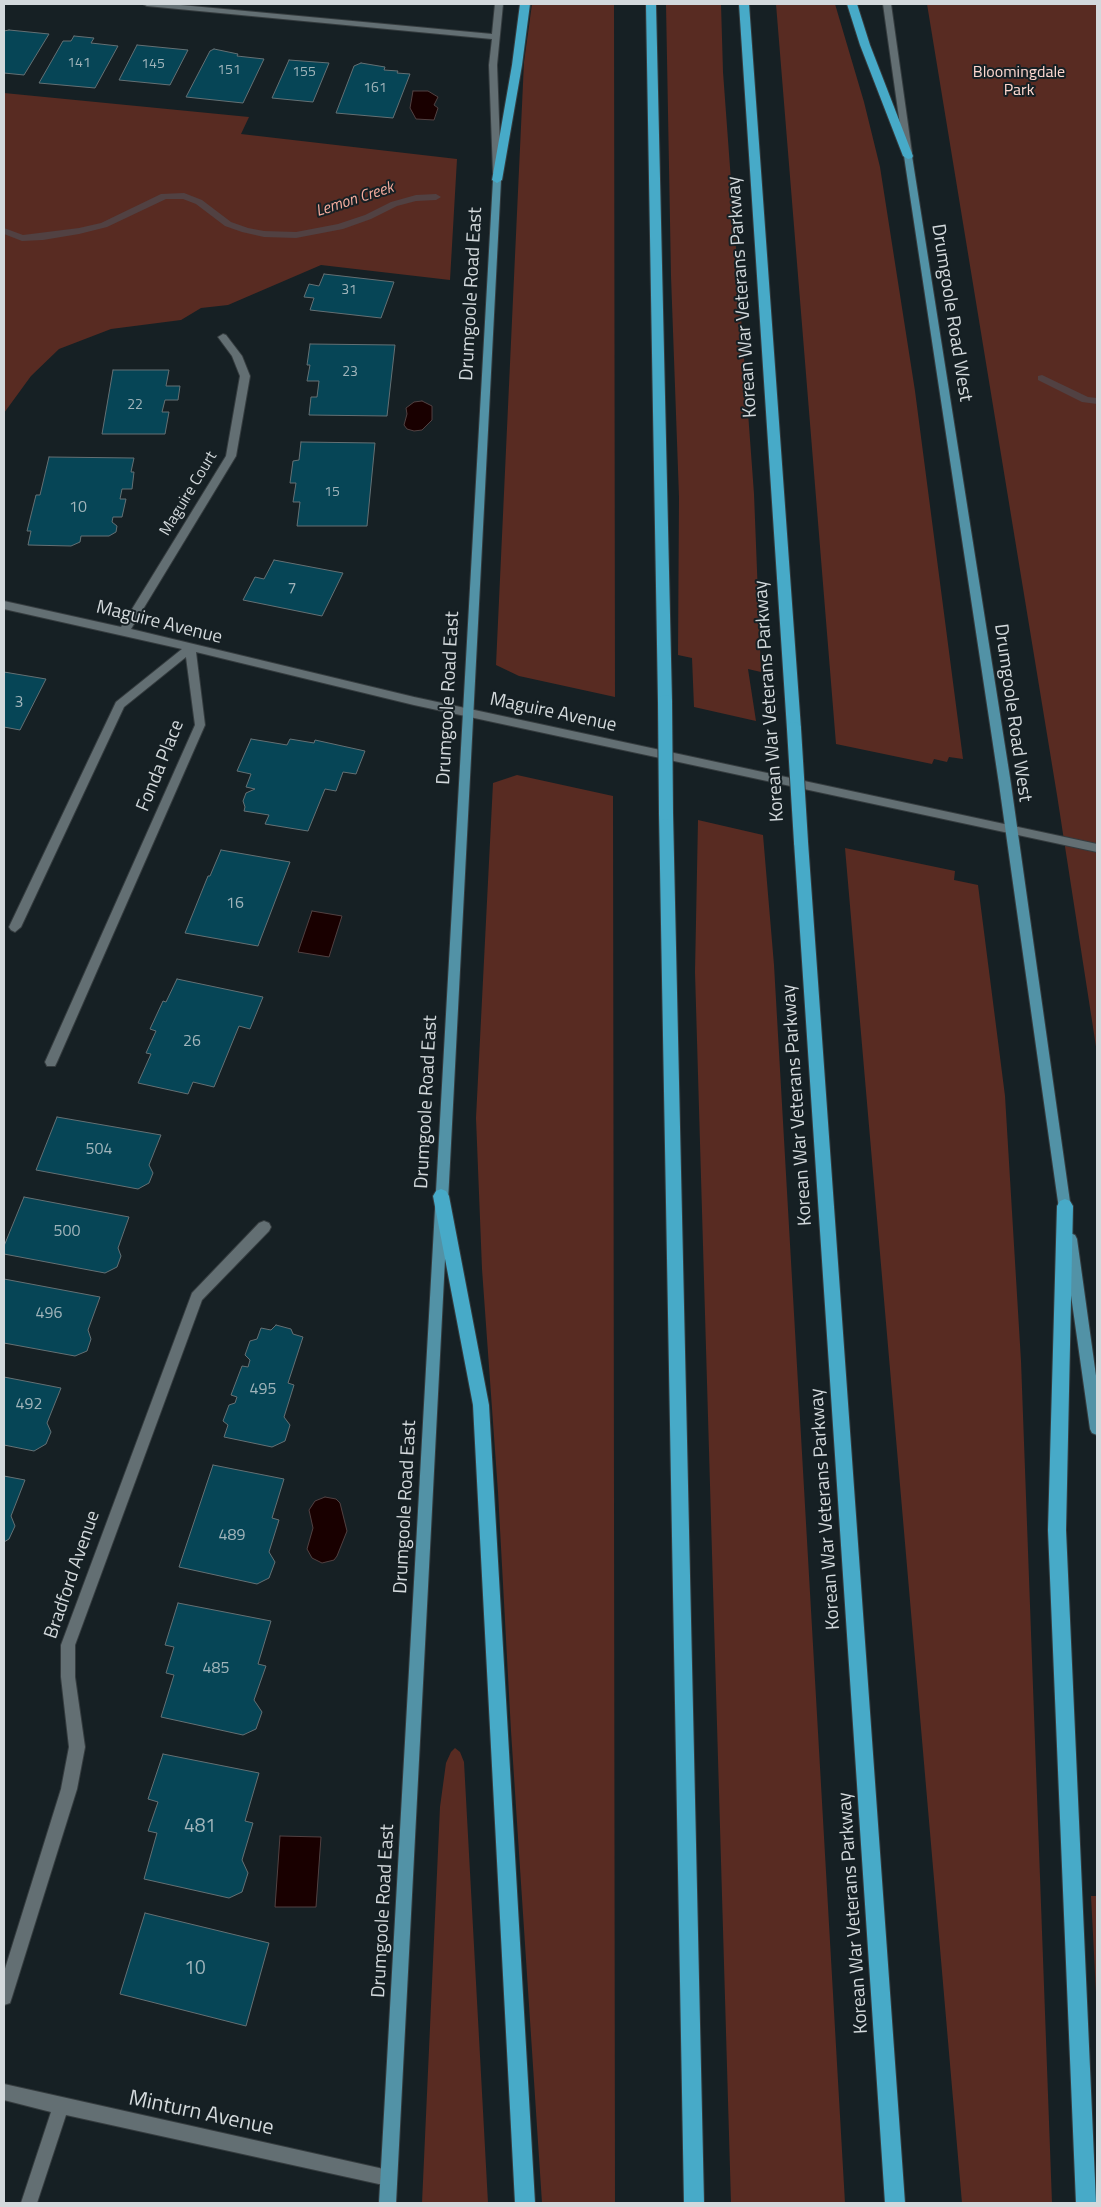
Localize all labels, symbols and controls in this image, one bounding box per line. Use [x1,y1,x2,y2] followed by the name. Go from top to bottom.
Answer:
[67,56,91,72] house number: 141
[141,57,165,73] house number: 145
[217,63,241,79] house number: 151
[973,63,1065,101] park label: Bloomingdale Park
[292,65,316,81] house number: 155
[363,81,387,97] house number: 161
[723,175,763,419] street label: Korean War Veterans Parkway
[314,178,396,222] water label: Lemon Creek
[456,207,488,381] street label: Drumgoole Road East
[926,222,976,404] street label: Drumgoole Road West
[341,283,357,299] house number: 31
[342,365,358,381] house number: 23
[127,398,143,414] house number: 22
[156,448,222,540] street label: Maguire Court
[324,485,340,501] house number: 15
[69,498,87,518] house number: 10
[288,579,296,599] house number: 7
[750,579,790,823] street label: Korean War Veterans Parkway
[94,596,224,650] street label: Maguire Avenue
[433,611,465,785] street label: Drumgoole Road East
[988,622,1036,804] street label: Drumgoole Road West
[487,688,619,738] street label: Maguire Avenue
[15,693,23,713] house number: 3
[132,717,190,815] street label: Fonda Place
[226,894,244,914] house number: 16
[778,983,818,1227] street label: Korean War Veterans Parkway
[411,1015,443,1189] street label: Drumgoole Road East
[183,1032,201,1052] house number: 26
[86,1140,112,1160] house number: 504
[54,1222,80,1242] house number: 500
[36,1304,62,1324] house number: 496
[250,1380,276,1400] house number: 495
[806,1387,846,1631] street label: Korean War Veterans Parkway
[16,1395,42,1415] house number: 492
[390,1420,422,1594] street label: Drumgoole Road East
[40,1508,106,1642] street label: Bradford Avenue
[219,1526,245,1546] house number: 489
[203,1659,229,1679] house number: 485
[834,1791,874,2035] street label: Korean War Veterans Parkway
[184,1816,216,1838] house number: 481
[368,1824,400,1998] street label: Drumgoole Road East
[184,1958,206,1980] house number: 10
[126,2086,276,2142] street label: Minturn Avenue

